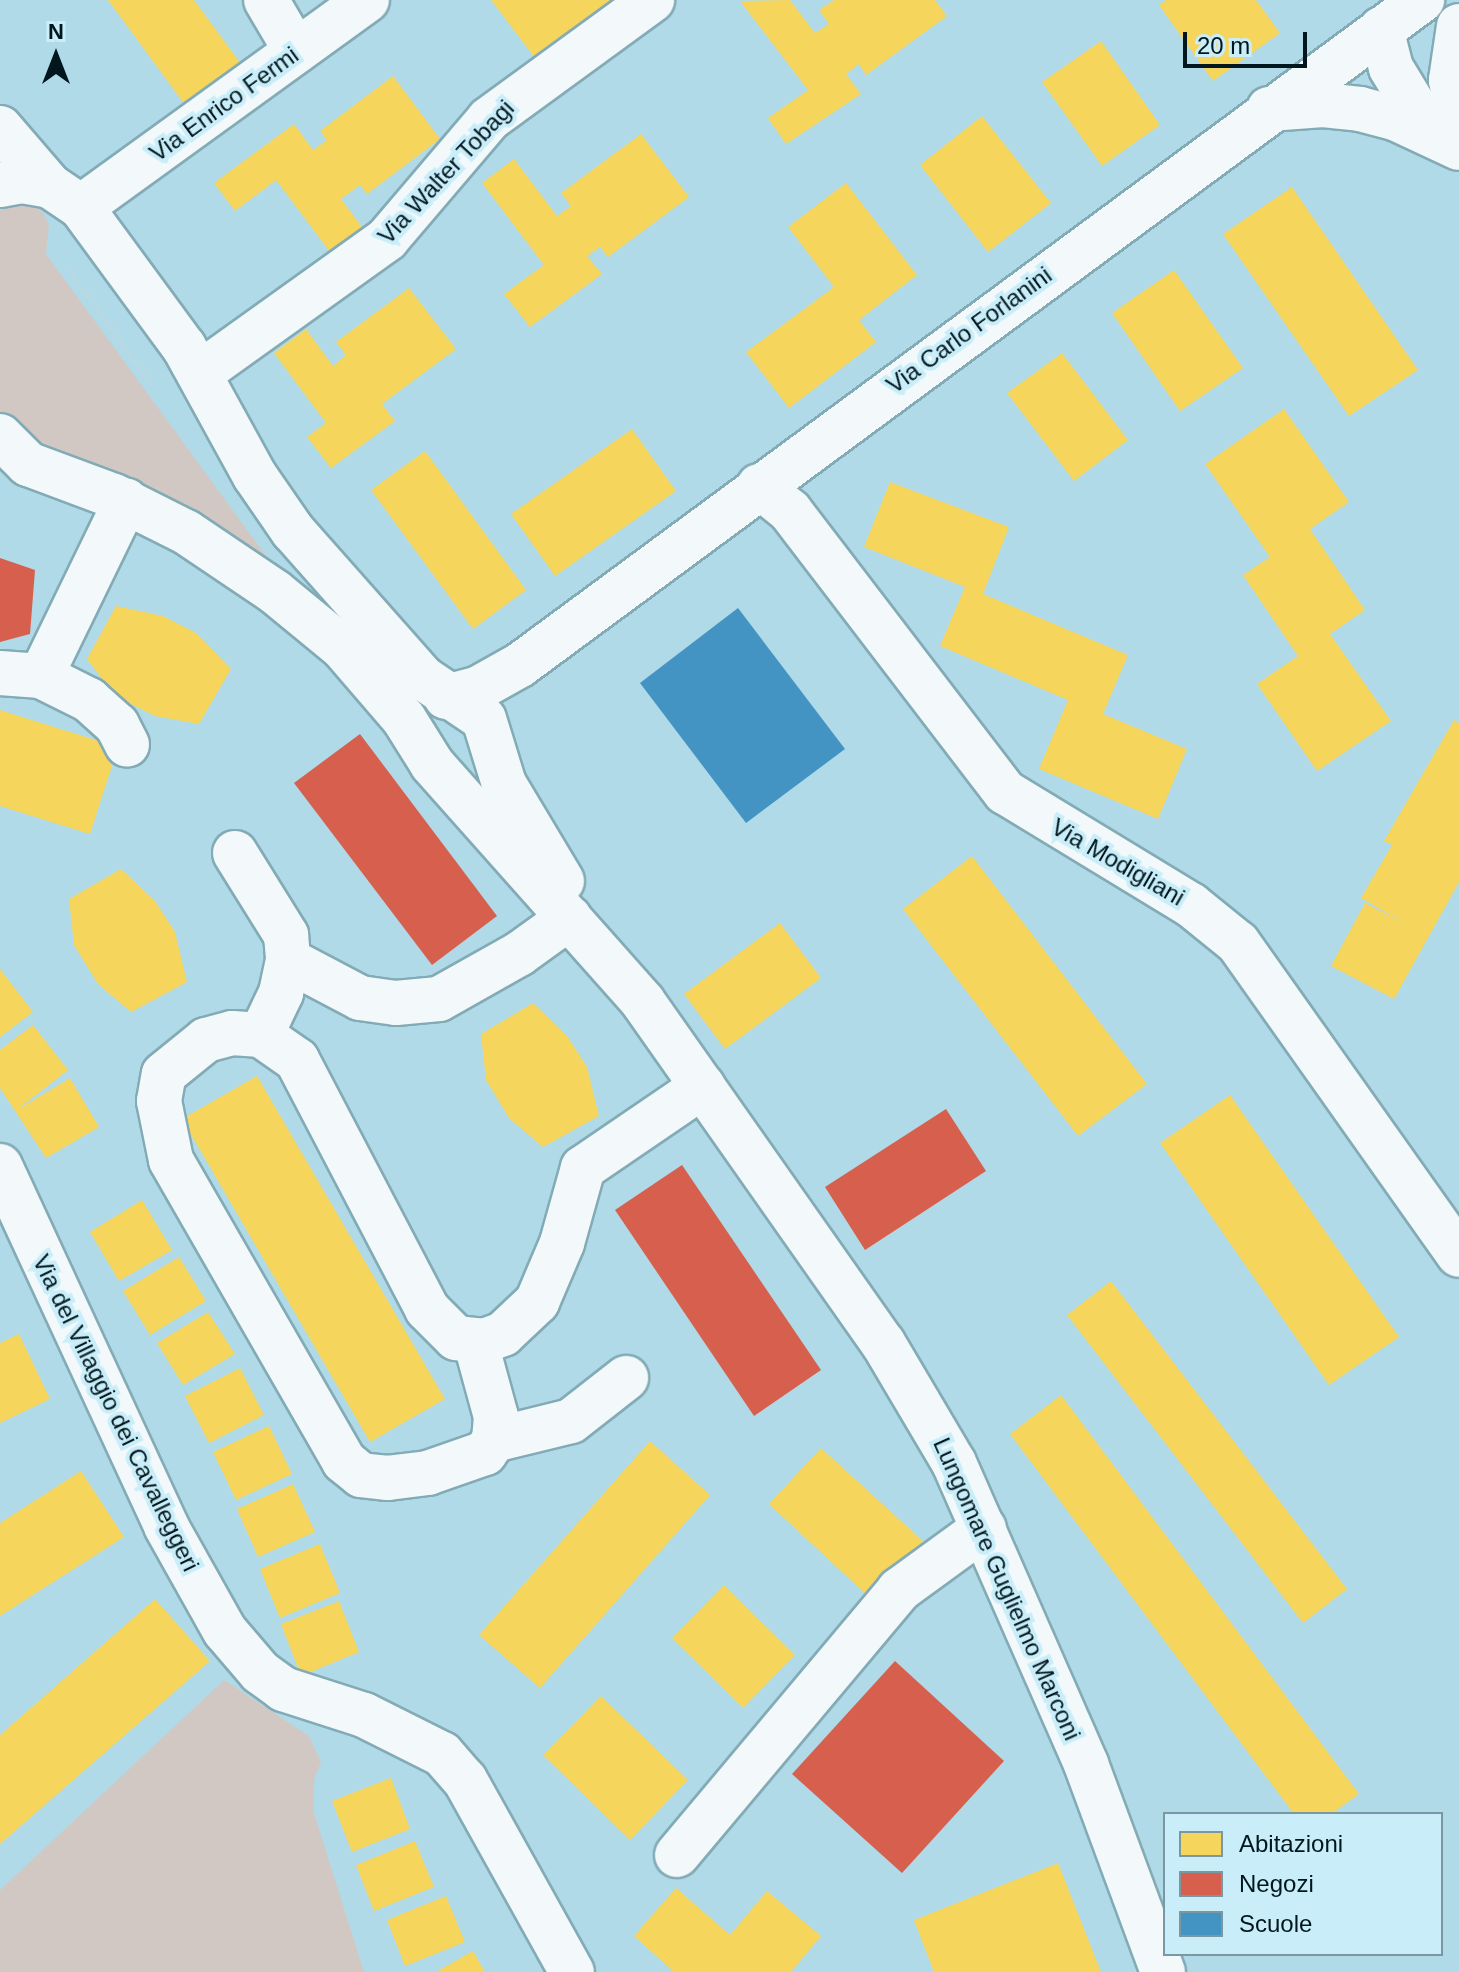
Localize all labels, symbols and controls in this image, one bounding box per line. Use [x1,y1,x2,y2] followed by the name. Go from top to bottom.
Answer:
[16,16,96,96] north arrow
[1187,16,1311,66] scale bar
[48,19,64,44] text: N
[1197,32,1250,59] text: 20 m
[144,40,304,168] street label: Via Enrico Fermi
[372,94,520,250] street label: Via Walter Tobagi
[881,260,1057,400] street label: Via Carlo Forlanini
[1046,812,1190,912] street label: Via Modigliani
[27,1250,205,1576] street label: Via del Villaggio dei Cavalleggeri
[927,1433,1087,1745] street label: Lungomare Guglielmo Marconi
[1163,1812,1443,1956] legend
[1239,1830,1343,1857] text: Abitazioni
[1239,1870,1314,1897] text: Negozi
[1239,1910,1312,1937] text: Scuole

